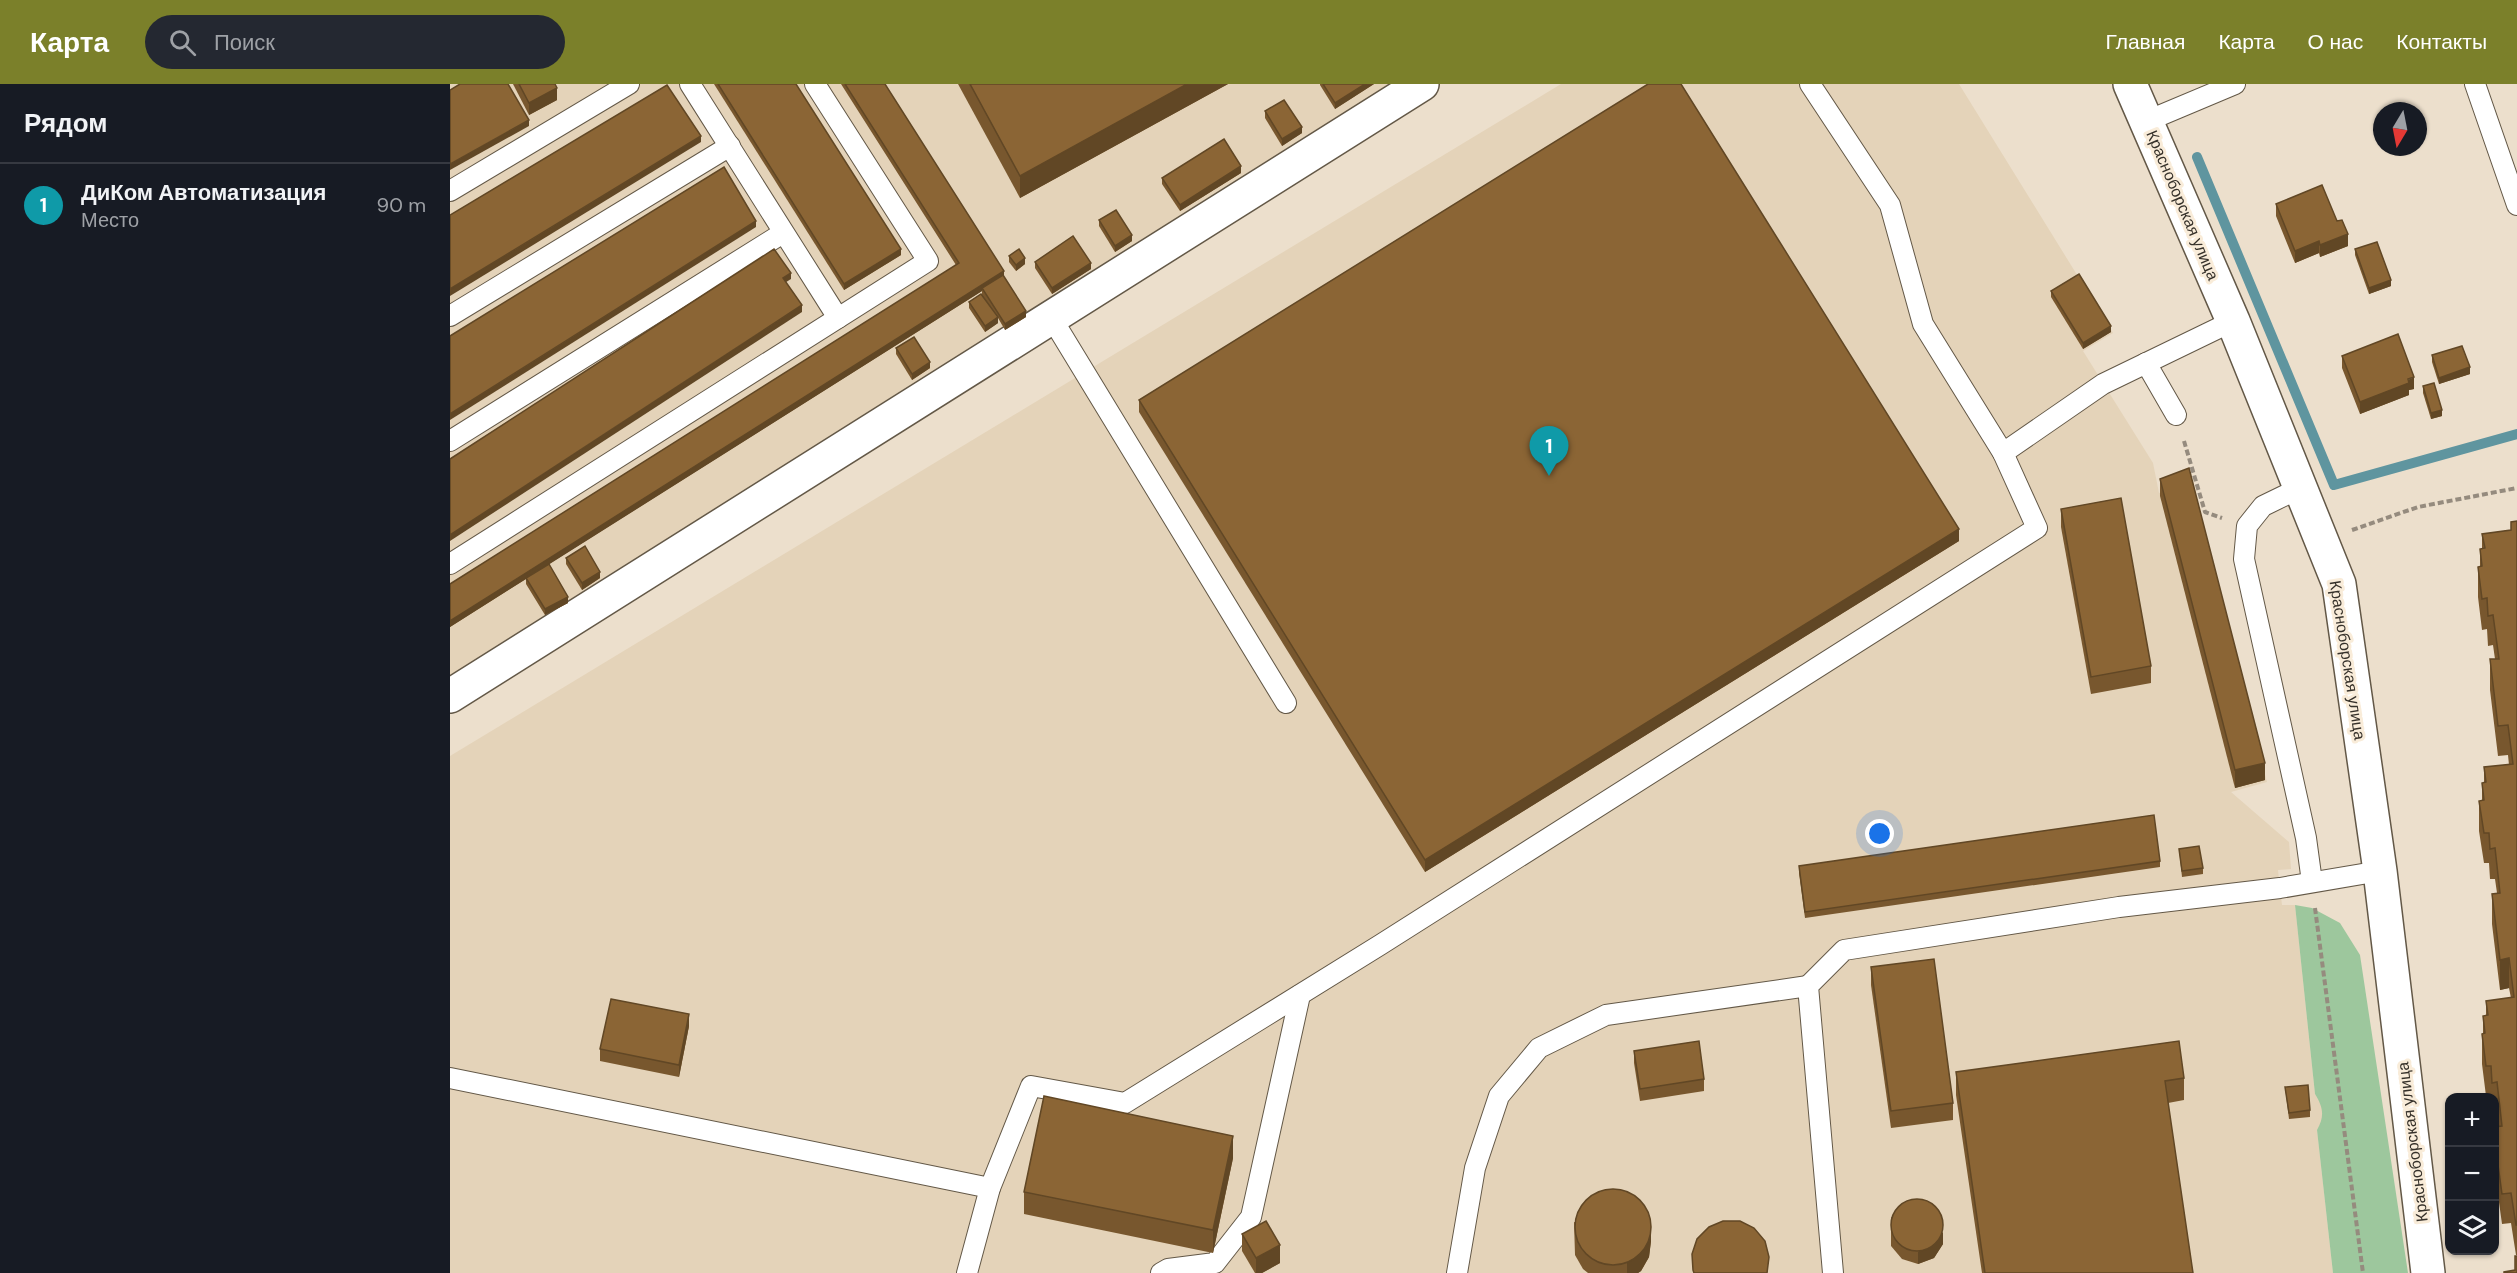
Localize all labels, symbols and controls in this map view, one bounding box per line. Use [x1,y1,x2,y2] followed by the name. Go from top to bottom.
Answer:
[145,15,565,69] search box
[30,24,109,61] text: Карта
[166,26,199,59] icon: search
[214,28,275,57] text: Поиск
[2105,28,2185,56] text: Главная
[2218,28,2275,56] text: Карта
[2308,28,2363,56] text: О нас
[2396,28,2487,56] text: Контакты
[2373,102,2427,156] north arrow
[24,106,107,140] text: Рядом
[2141,127,2224,283] street label: Красноборская улица
[81,178,326,207] text: ДиКом Автоматизация
[40,192,47,218] text: 1
[377,192,426,218] text: 90 m
[81,207,139,233] text: Место
[1530,426,1568,476] pin: 1
[2325,579,2370,741] street label: Красноборская улица
[1865,819,1894,848] your location
[2392,1061,2433,1223] street label: Красноборская улица
[2445,1093,2499,1255] map controls
[2445,1093,2499,1147] button: +
[2445,1147,2499,1201] button: −
[2445,1201,2499,1255] button: layers

